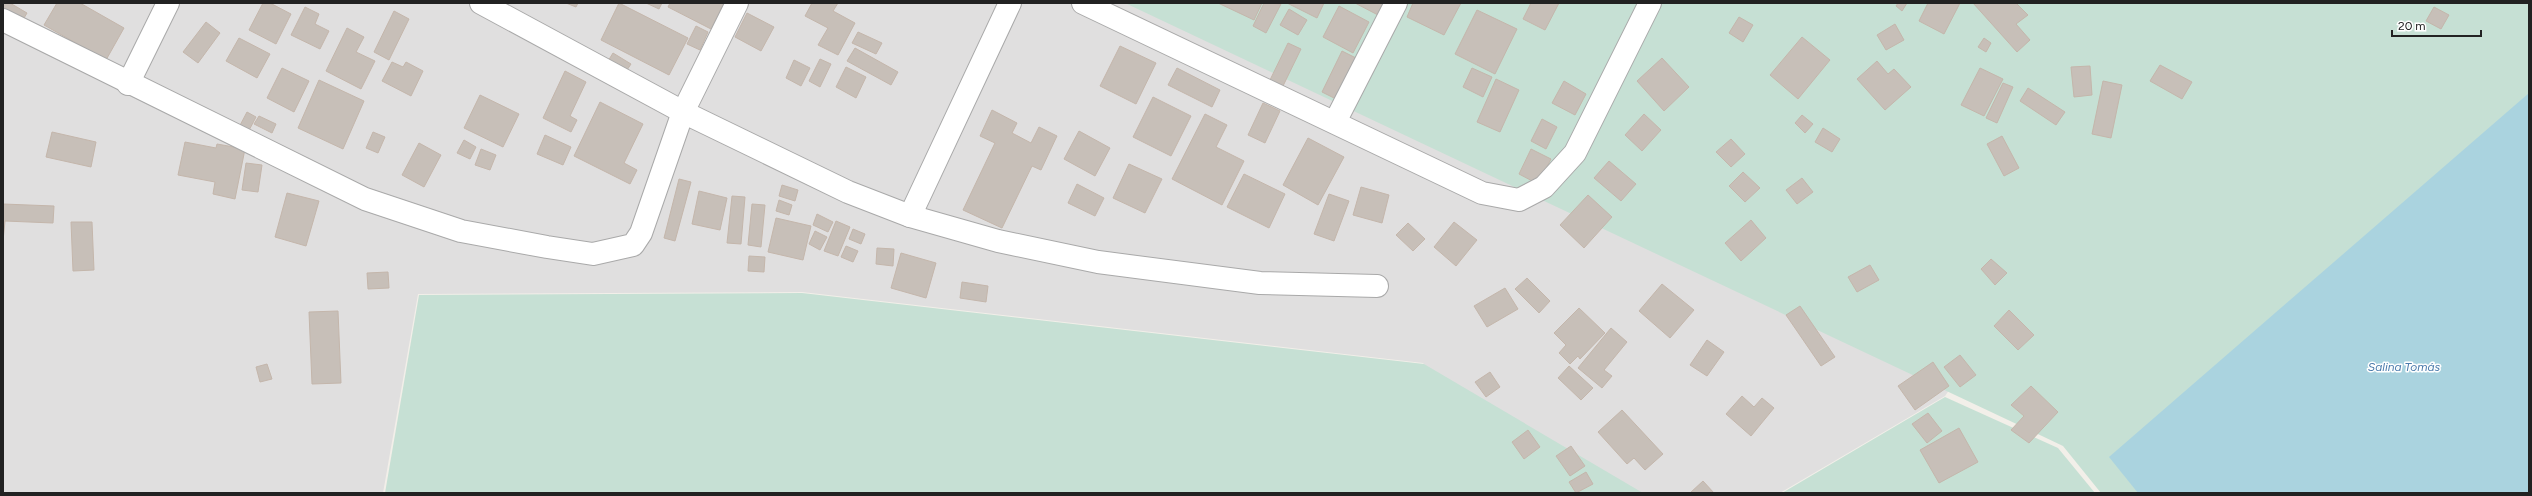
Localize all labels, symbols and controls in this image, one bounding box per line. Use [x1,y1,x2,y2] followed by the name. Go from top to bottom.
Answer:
[2392,12,2481,38] scale bar
[2398,19,2426,33] text: 20 m
[2368,360,2441,374] water label: Salina Tomás

